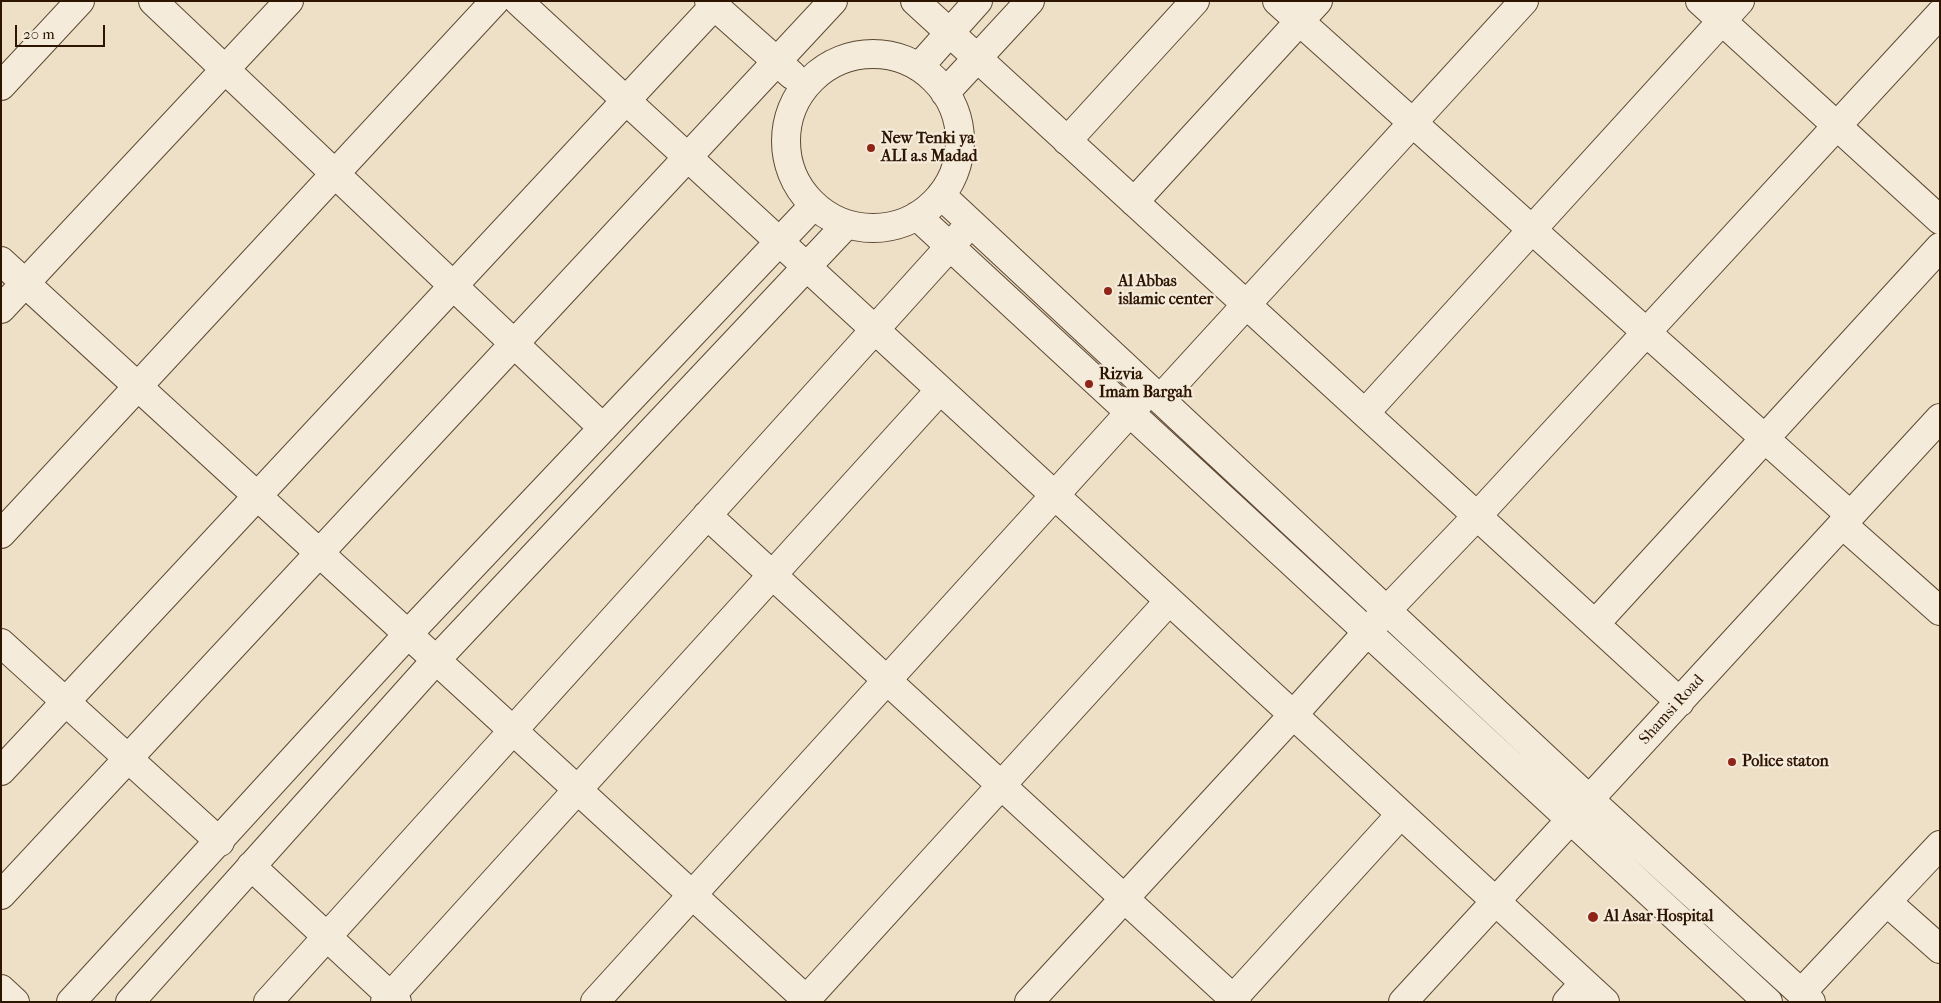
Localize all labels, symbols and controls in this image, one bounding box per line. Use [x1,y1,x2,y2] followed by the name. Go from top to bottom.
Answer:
[18,15,108,47] scale bar
[23,25,55,43] text: 20 m
[881,129,978,167] place label: New Tenki ya ALI a.s Madad
[865,142,877,154] marker: New Tenki ya ALI a.s Madad
[1118,272,1213,310] place label: Al Abbas islamic center
[1102,285,1114,297] marker: Al Abbas islamic center
[1099,365,1192,403] place label: Rizvia Imam Bargah
[1083,378,1095,390] marker: Rizvia Imam Bargah
[1636,671,1708,749] street label: Shamsi Road
[1742,752,1829,772] place label: Police staton
[1726,756,1738,768] marker: Police staton
[1604,907,1713,927] place label: Al Asar Hospital
[1586,910,1600,924] marker: Al Asar Hospital

